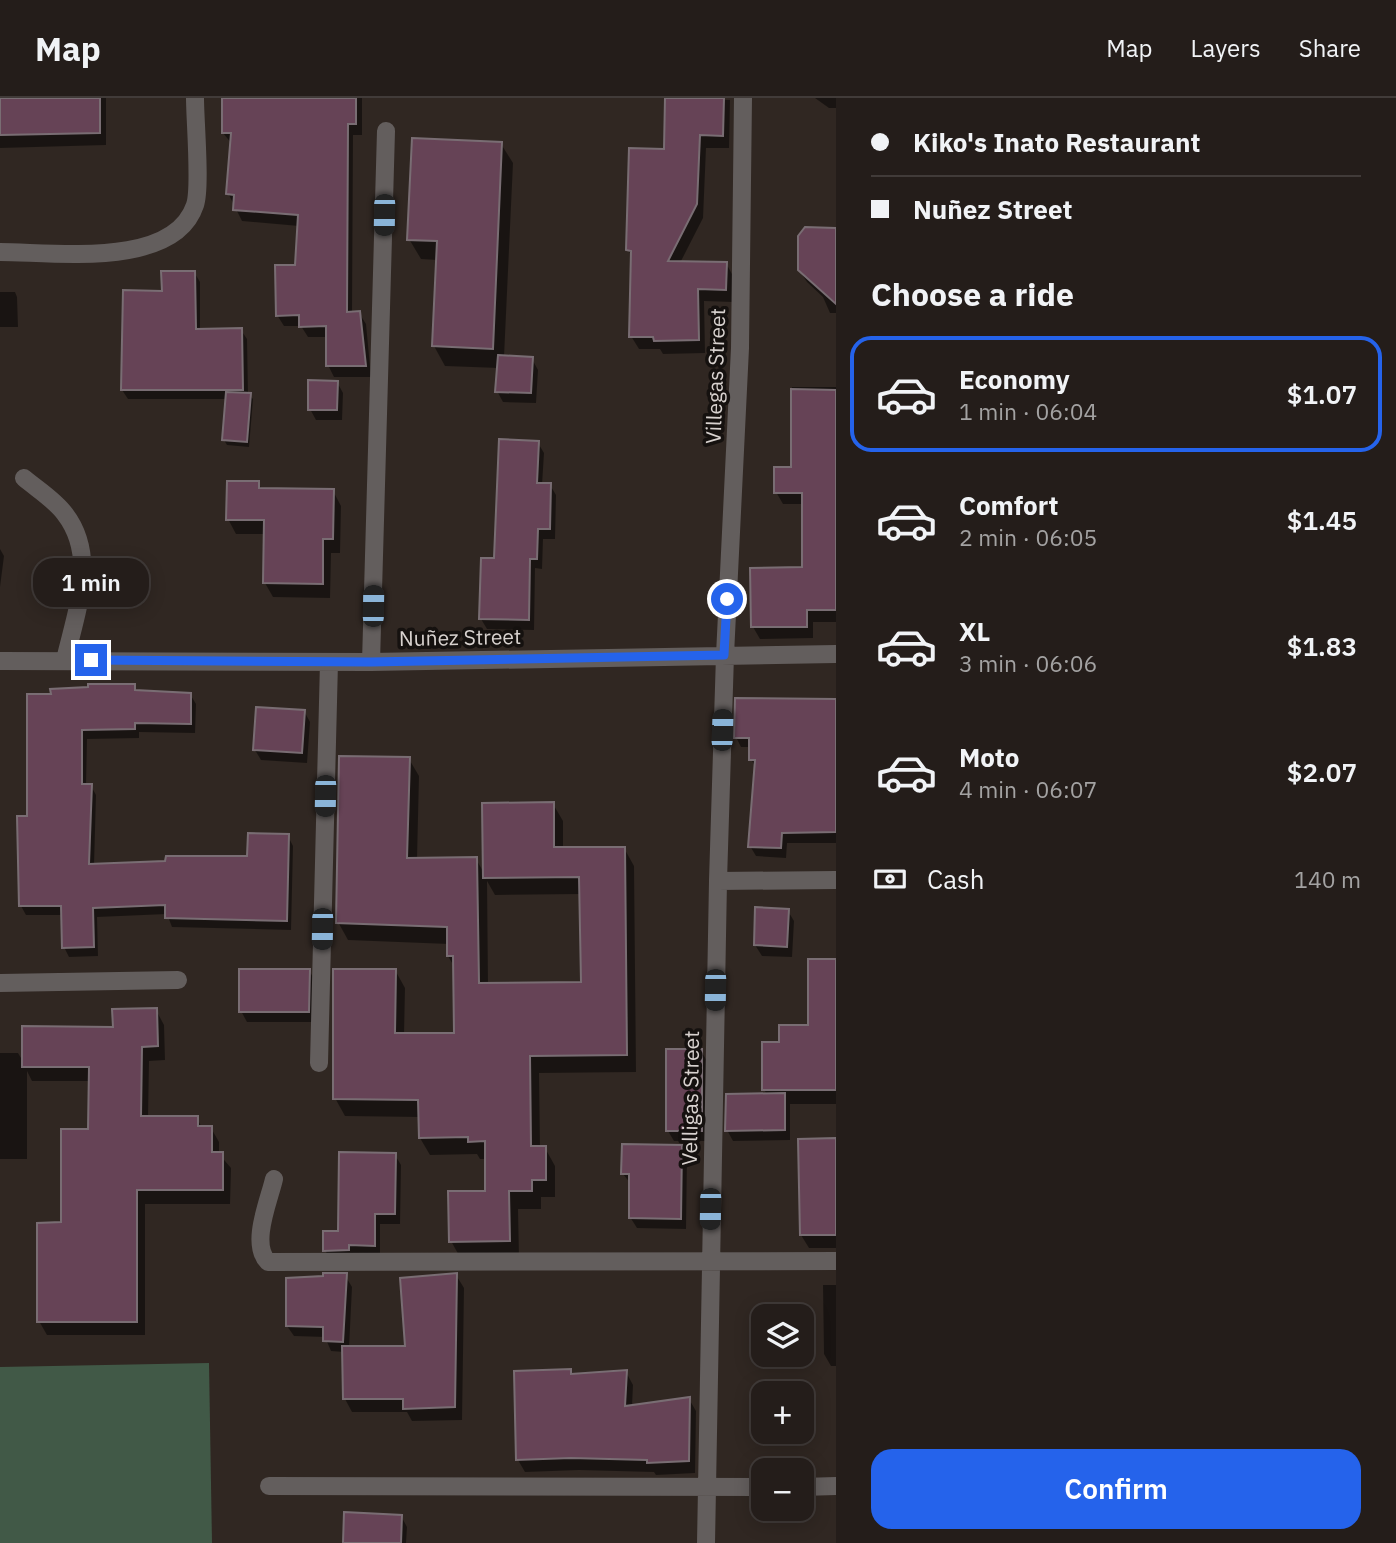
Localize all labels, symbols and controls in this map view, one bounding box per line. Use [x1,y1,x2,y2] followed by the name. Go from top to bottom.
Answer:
[35,27,101,70] text: Map
[1106,32,1153,64] text: Map
[1191,32,1261,64] text: Layers
[1299,32,1361,64] text: Share
[913,125,1200,159] text: Kiko's Inato Restaurant
[913,192,1073,226] text: Nuñez Street
[374,194,395,236] car
[871,273,1074,315] text: Choose a ride
[699,308,731,444] street label: Villegas Street
[959,362,1070,396] text: Economy
[875,363,938,426] icon: car
[1287,377,1357,411] text: $1.07
[959,396,1097,426] text: 1 min · 06:04
[959,488,1058,522] text: Comfort
[875,489,938,552] icon: car
[1287,503,1357,537] text: $1.45
[959,522,1097,552] text: 2 min · 06:05
[33,559,149,608] callout: 1 min
[61,567,121,597] text: 1 min
[711,583,743,615] route start
[363,585,384,627] car
[959,614,990,648] text: XL
[875,615,938,678] icon: car
[399,622,521,652] street label: Nuñez Street
[1287,629,1357,663] text: $1.83
[75,644,107,676] route end
[959,648,1097,678] text: 3 min · 06:06
[711,709,734,751] car
[959,740,1019,774] text: Moto
[875,741,938,804] icon: car
[1287,755,1357,789] text: $2.07
[959,774,1097,804] text: 4 min · 06:07
[315,775,336,817] car
[871,860,909,898] icon: cash
[927,862,984,896] text: Cash
[1294,864,1361,894] text: 140 m
[312,908,333,950] car
[705,969,726,1011] car
[675,1030,705,1166] street label: Velligas Street
[700,1188,721,1230] car
[751,1304,814,1521] map controls
[751,1304,814,1367] button: layers
[751,1381,814,1444] button: +
[871,1449,1361,1529] button: Confirm
[751,1458,814,1521] button: −

